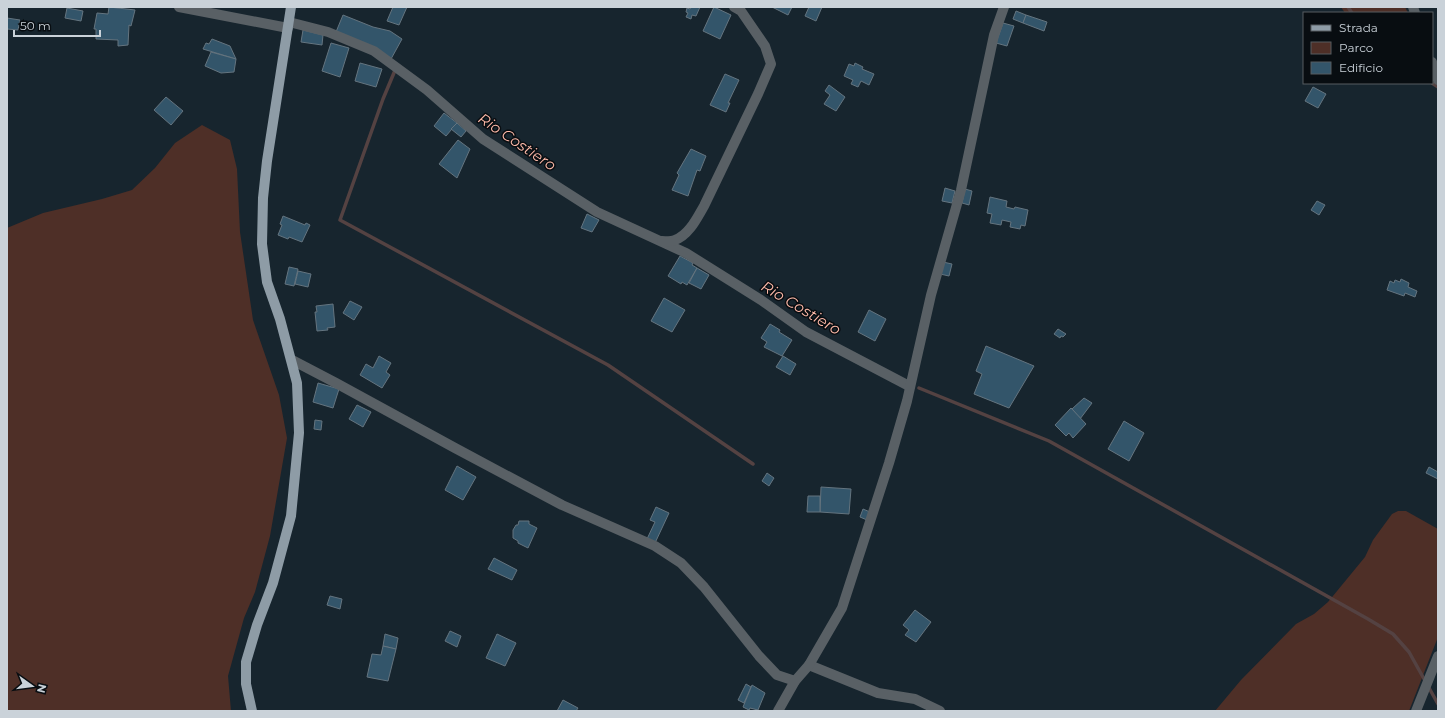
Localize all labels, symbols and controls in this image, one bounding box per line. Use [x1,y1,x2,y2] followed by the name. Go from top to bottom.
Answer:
[14,12,100,38] scale bar
[1303,12,1433,84] legend
[20,18,51,33] text: 50 m
[1339,20,1378,35] text: Strada
[1339,40,1373,55] text: Parco
[1339,60,1383,75] text: Edificio
[475,109,560,175] water label: Rio Costiero
[758,276,845,339] water label: Rio Costiero
[12,666,52,706] north arrow
[34,682,50,694] text: N

